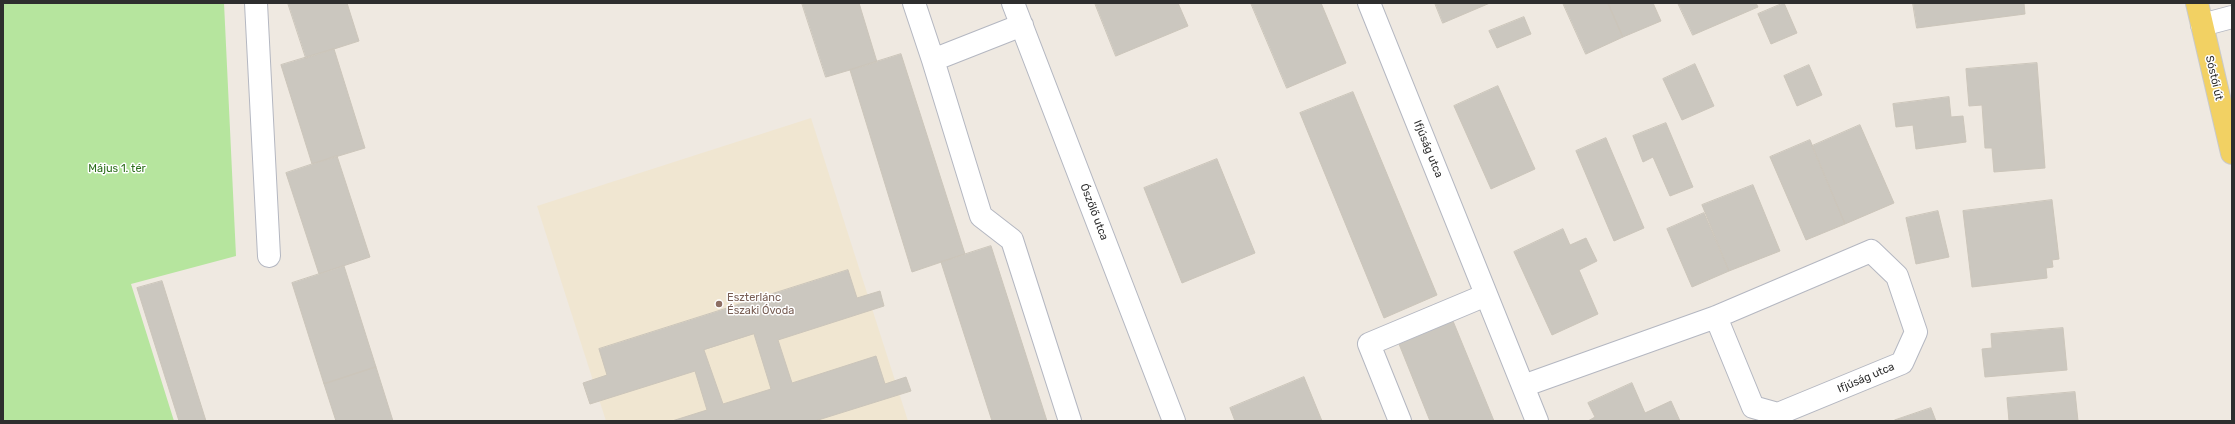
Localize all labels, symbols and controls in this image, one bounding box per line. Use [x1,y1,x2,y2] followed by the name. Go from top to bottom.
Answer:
[2202,54,2226,102] street label: Sóstói út
[1411,118,1445,180] street label: Ifjúság utca
[88,162,146,176] park label: Május 1. tér
[1077,182,1111,242] street label: Ószőlő utca
[727,291,794,317] place label: Eszterlánc Északi Óvoda
[714,299,724,309] marker: Eszterlánc Északi Óvoda
[1835,360,1897,396] street label: Ifjúság utca

